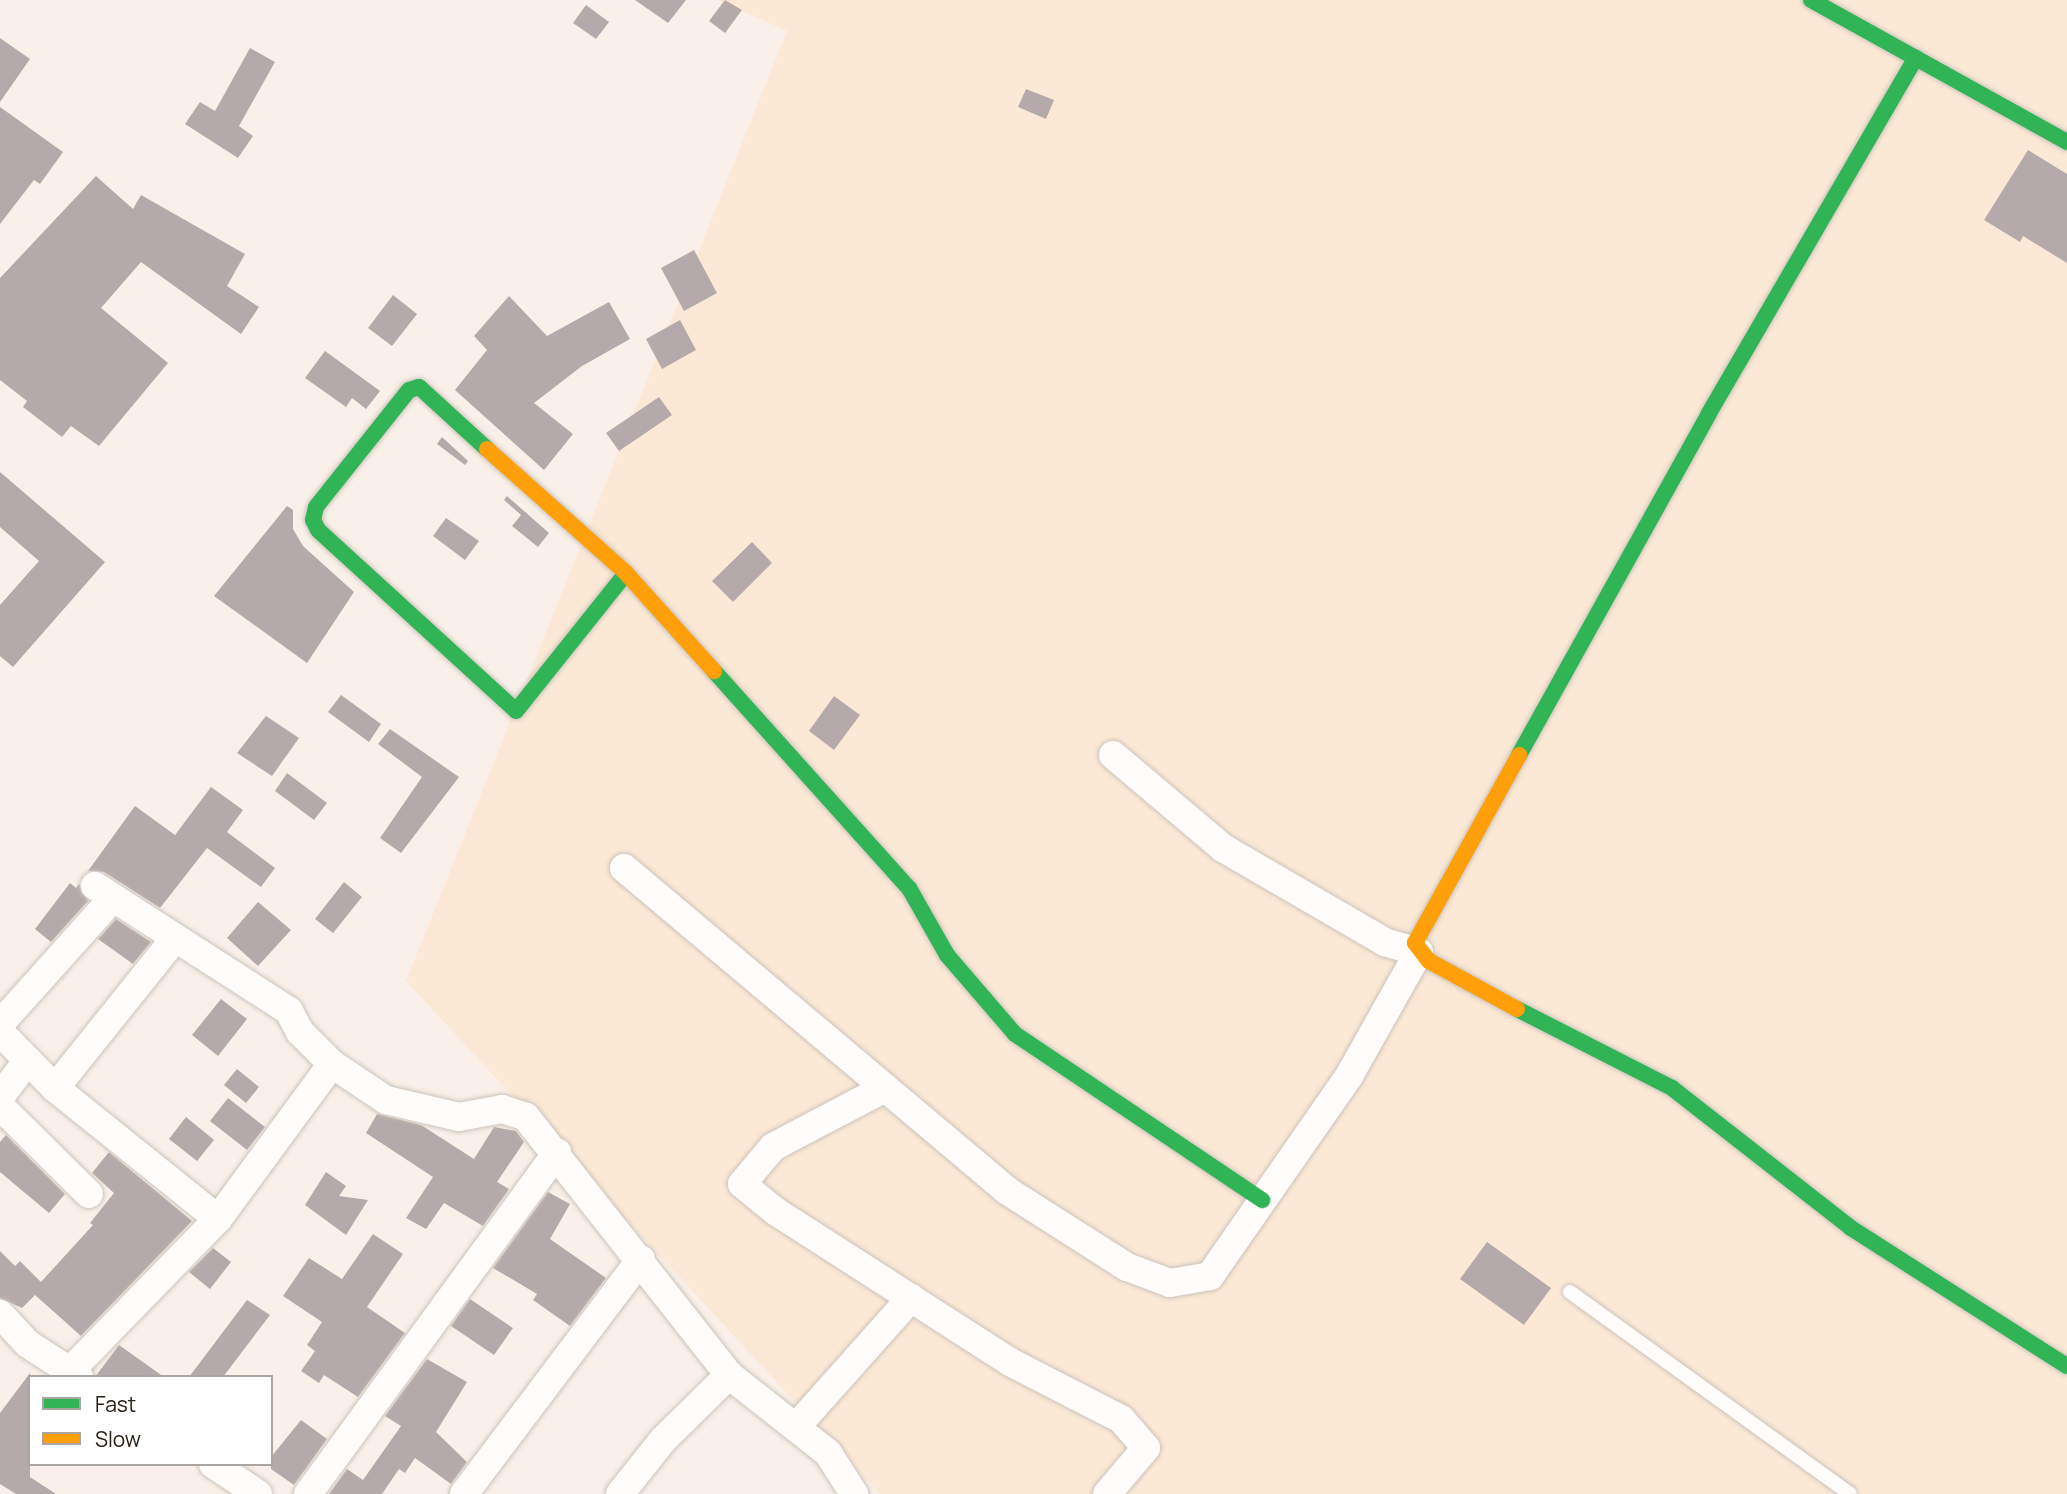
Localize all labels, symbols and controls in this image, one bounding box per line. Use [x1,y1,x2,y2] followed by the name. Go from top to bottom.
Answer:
[28,1375,273,1466] legend
[95,1390,136,1418] text: Fast
[95,1425,141,1453] text: Slow

